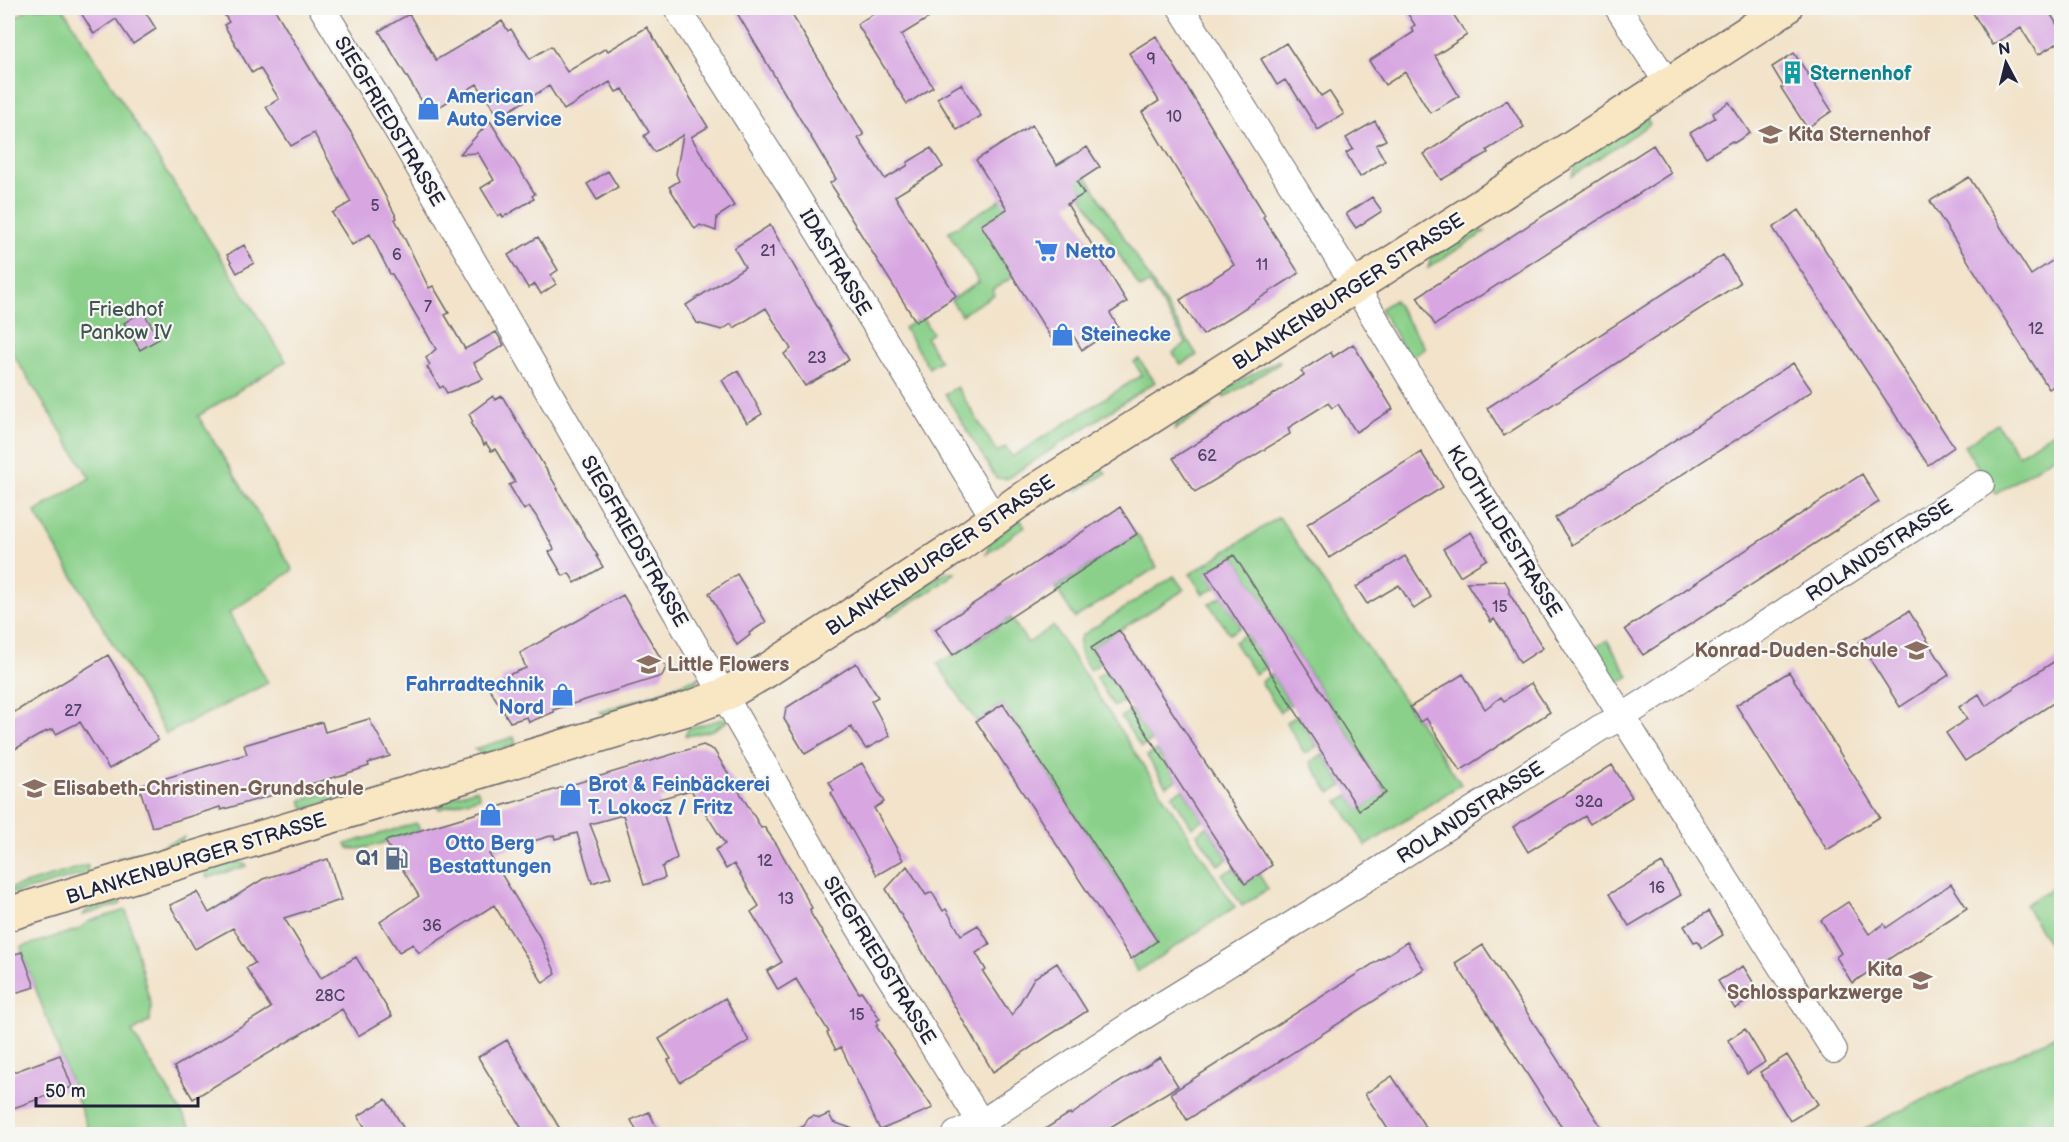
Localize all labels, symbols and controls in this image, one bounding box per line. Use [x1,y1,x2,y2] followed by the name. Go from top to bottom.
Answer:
[329,32,449,211] street label: SIEGFRIEDSTRASSE
[1976,33,2036,93] north arrow
[1997,39,2011,60] text: N
[1146,50,1156,69] house number: 9
[1779,60,1805,86] building icon: Sternenhof
[1810,62,1912,86] place label: Sternenhof
[446,85,562,132] place label: American Auto Service
[416,95,442,121] shop icon: American Auto Service
[1166,108,1182,127] house number: 10
[1757,121,1783,147] school or university icon: Kita Sternenhof
[1788,123,1931,147] place label: Kita Sternenhof
[370,197,380,216] house number: 5
[794,205,876,320] street label: IDASTRASSE
[1228,208,1469,376] street label: BLANKENBURGER STRASSE
[1034,238,1060,264] supermarket icon: Netto
[1065,240,1116,264] place label: Netto
[760,242,776,261] house number: 21
[392,246,402,265] house number: 6
[1256,256,1268,275] house number: 11
[80,298,173,345] park label: Friedhof Pankow IV
[424,298,432,317] house number: 7
[2028,320,2044,339] house number: 12
[1050,321,1076,347] shop icon: Steinecke
[1081,323,1171,347] place label: Steinecke
[808,349,827,368] house number: 23
[1442,441,1567,622] street label: KLOTHILDESTRASSE
[1197,447,1217,466] house number: 62
[575,452,693,631] street label: SIEGFRIEDSTRASSE
[821,470,1060,642] street label: BLANKENBURGER STRASSE
[1802,494,1957,607] street label: ROLANDSTRASSE
[1492,598,1508,617] house number: 15
[1903,637,1929,663] school or university icon: Konrad-Duden-Schule
[1695,639,1898,663] place label: Konrad-Duden-Schule
[636,651,662,677] school or university icon: Little Flowers
[667,653,790,677] place label: Little Flowers
[405,673,545,720] place label: Fahrradtechnik Nord
[549,682,575,708] shop icon: Fahrradtechnik Nord
[64,702,82,721] house number: 27
[1393,756,1548,869] street label: ROLANDSTRASSE
[588,773,770,820] place label: Brot & Feinbäckerei T. Lokocz / Fritz
[22,775,48,801] school or university icon: Elisabeth-Christinen-Grundschule
[53,777,364,801] place label: Elisabeth-Christinen-Grundschule
[557,782,583,808] shop icon: Brot & Feinbäckerei T. Lokocz / Fritz
[1575,793,1603,812] house number: 32a
[477,802,503,828] shop icon: Otto Berg Bestattungen
[63,808,329,910] street label: BLANKENBURGER STRASSE
[428,832,552,879] place label: Otto Berg Bestattungen
[384,845,410,871] fuel station icon: Q1
[355,847,379,871] place label: Q1
[757,852,773,871] house number: 12
[818,872,941,1049] street label: SIEGFRIEDSTRASSE
[1649,879,1665,898] house number: 16
[778,890,794,909] house number: 13
[422,917,442,936] house number: 36
[1727,958,1903,1005] place label: Kita Schlossparkzwerge
[1908,967,1934,993] school or university icon: Kita Schlossparkzwerge
[315,987,345,1006] house number: 28C
[849,1006,865,1025] house number: 15
[36,1070,198,1108] scale bar
[45,1081,86,1102] text: 50 m

